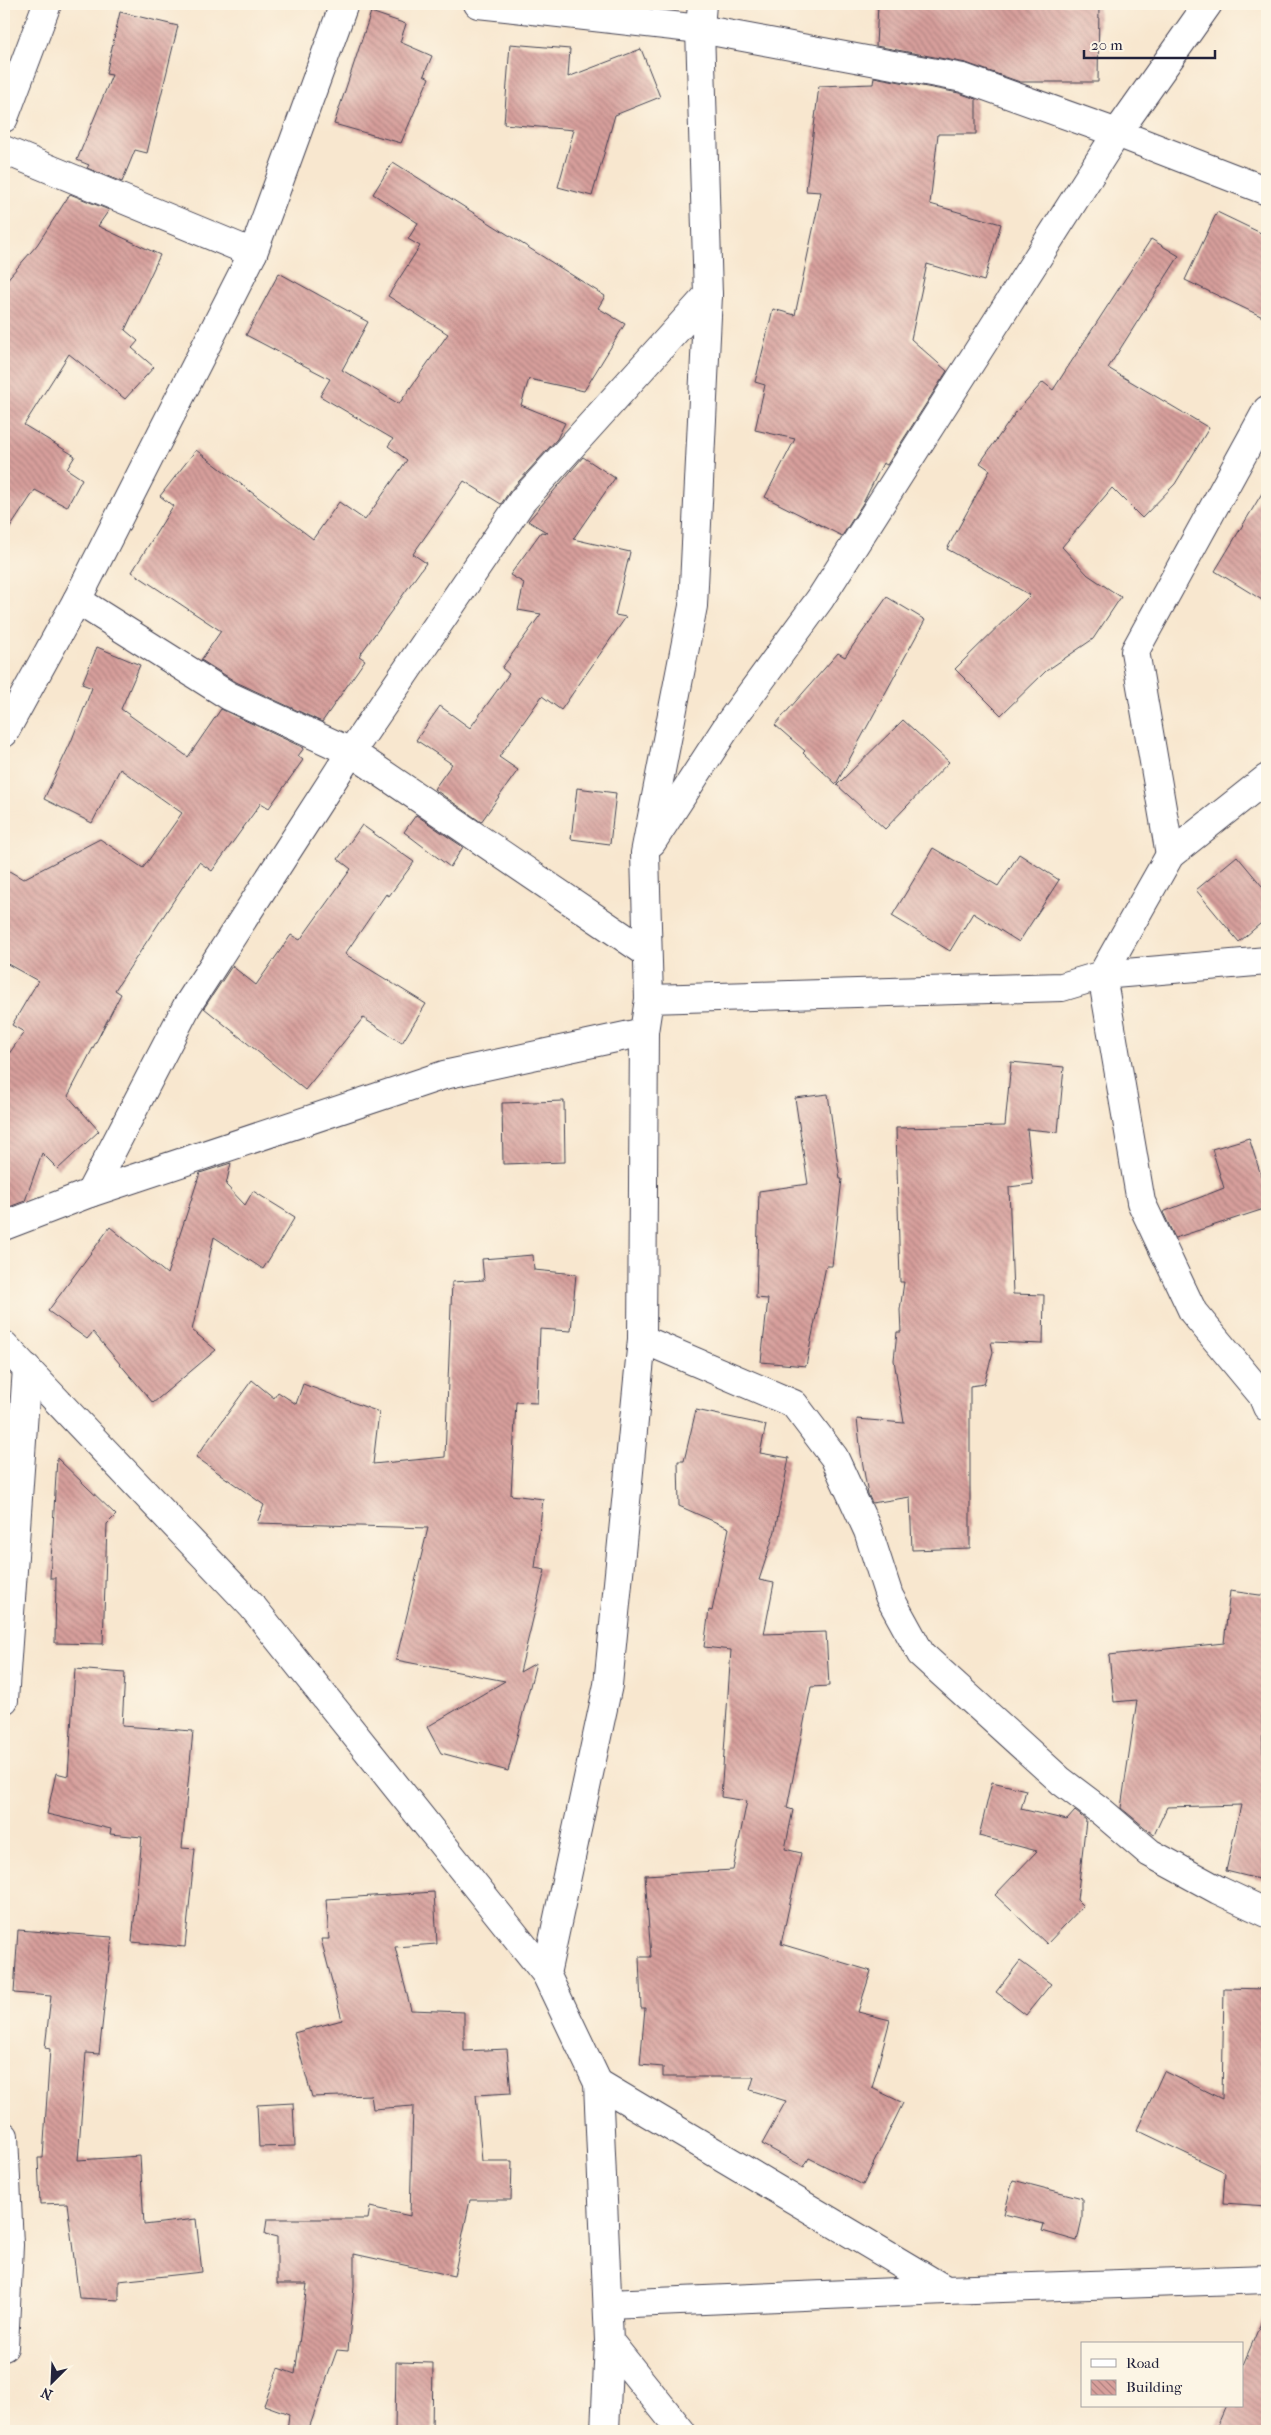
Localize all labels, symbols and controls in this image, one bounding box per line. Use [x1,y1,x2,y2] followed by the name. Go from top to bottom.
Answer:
[1084,28,1215,60] scale bar
[1091,36,1123,54] text: 20 m
[1081,2342,1244,2408] legend
[1126,2354,1160,2372] text: Road
[28,2358,78,2408] north arrow
[1126,2378,1183,2396] text: Building
[38,2383,55,2403] text: N

